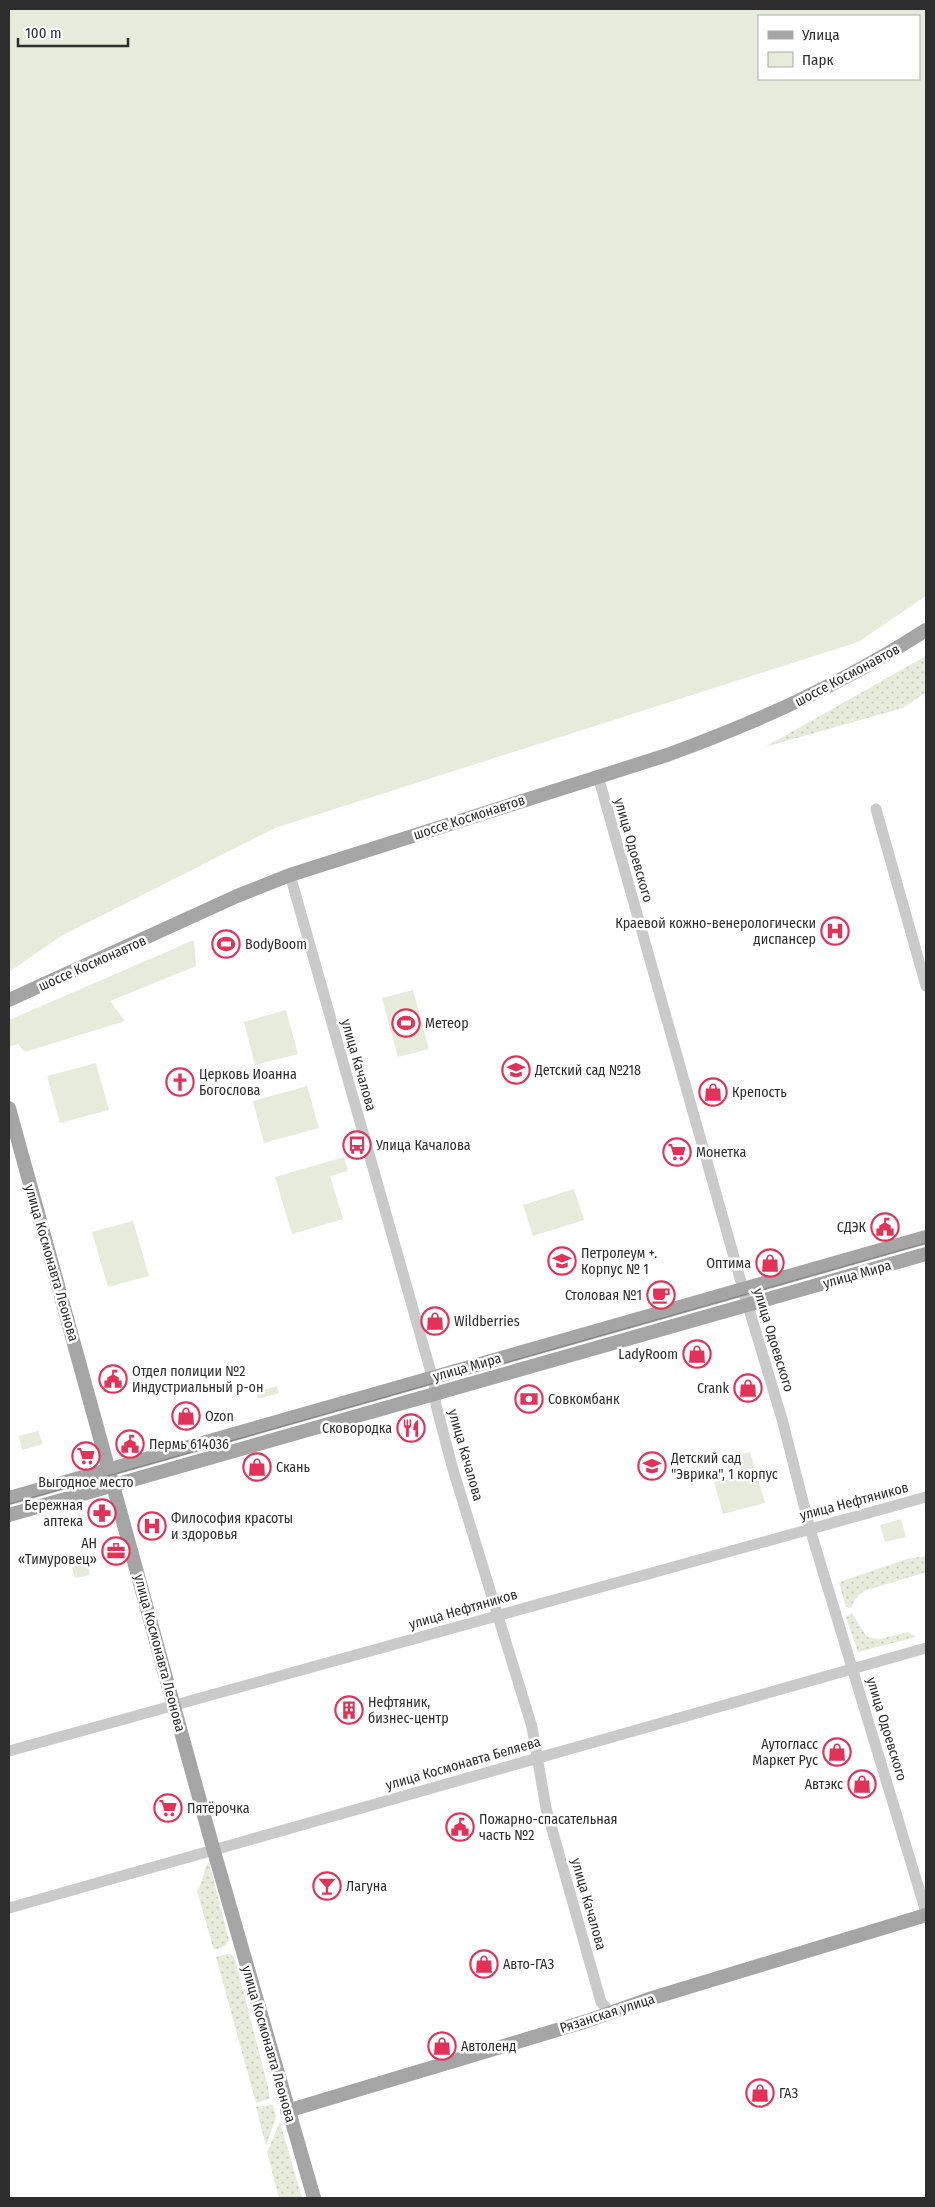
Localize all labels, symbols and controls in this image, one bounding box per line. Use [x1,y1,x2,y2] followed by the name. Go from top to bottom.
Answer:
[18,15,128,47] scale bar
[758,15,920,80] legend
[25,24,62,42] text: 100 m
[801,26,840,44] text: Улица
[802,51,833,69] text: Парк
[792,641,903,710] street label: шоссе Космонавтов
[411,791,527,844] street label: шоссе Космонавтов
[611,796,657,904] street label: улица Одоевского
[615,915,816,948] place label: Краевой кожно-венерологически диспансер
[820,916,850,946] hospital icon: Краевой кожно-венерологически диспансер
[211,929,241,959] sports icon: BodyBoom
[36,932,149,995] street label: шоссе Космонавтов
[245,936,307,953] place label: BodyBoom
[391,1008,421,1038] sports icon: Метеор
[425,1015,469,1032] place label: Метеор
[337,1017,380,1113] street label: улица Качалова
[501,1055,531,1085] school or university icon: Детский сад №218
[534,1062,641,1079] place label: Детский сад №218
[199,1066,297,1099] place label: Церковь Иоанна Богослова
[165,1067,195,1097] church icon: Церковь Иоанна Богослова
[698,1077,728,1107] shop icon: Крепость
[732,1084,787,1101] place label: Крепость
[342,1130,372,1160] bus stop icon: Улица Качалова
[375,1137,471,1154] place label: Улица Качалова
[662,1137,692,1167] supermarket icon: Монетка
[696,1144,746,1161] place label: Монетка
[21,1183,82,1344] street label: улица Космонавта Леонова
[870,1212,900,1242] public building icon: СДЭК
[837,1219,867,1236] place label: СДЭК
[581,1245,657,1278] place label: Петролеум +. Корпус № 1
[547,1246,577,1276] school or university icon: Петролеум +. Корпус № 1
[755,1248,785,1278] shop icon: Оптима
[706,1255,751,1272] place label: Оптима
[821,1257,893,1292] street label: улица Мира
[646,1280,676,1310] cafe icon: Столовая №1
[750,1286,797,1394] street label: улица Одоевского
[565,1287,642,1304] place label: Столовая №1
[420,1306,450,1336] shop icon: Wildberries
[454,1313,520,1330] place label: Wildberries
[682,1339,712,1369] shop icon: LadyRoom
[618,1346,678,1363] place label: LadyRoom
[431,1350,503,1385] street label: улица Мира
[132,1363,263,1396] place label: Отдел полиции №2 Индустриальный р-он
[98,1364,128,1394] public building icon: Отдел полиции №2 Индустриальный р-он
[733,1373,763,1403] shop icon: Crank
[697,1380,729,1397] place label: Crank
[514,1384,544,1414] bank icon: Совкомбанк
[548,1391,620,1408] place label: Совкомбанк
[171,1401,201,1431] shop icon: Ozon
[444,1407,487,1503] street label: улица Качалова
[205,1408,234,1425] place label: Ozon
[396,1413,426,1443] restaurant icon: Сковородка
[322,1420,392,1437] place label: Сковородка
[115,1429,145,1459] public building icon: Пермь 614036
[149,1436,229,1453] place label: Пермь 614036
[71,1441,101,1471] supermarket icon: Выгодное место
[670,1450,778,1483] place label: Детский сад "Эврика", 1 корпус
[637,1451,667,1481] school or university icon: Детский сад "Эврика", 1 корпус
[242,1452,272,1482] shop icon: Скань
[276,1459,311,1476] place label: Скань
[38,1474,134,1491] place label: Выгодное место
[798,1479,910,1524] street label: улица Нефтяников
[24,1497,83,1530] place label: Бережная аптека
[87,1498,117,1528] pharmacy icon: Бережная аптека
[171,1510,293,1543] place label: Философия красоты и здоровья
[137,1511,167,1541] hospital icon: Философия красоты и здоровья
[18,1535,97,1568] place label: АН «Тимуровец»
[101,1536,131,1566] office icon: АН «Тимуровец»
[130,1572,189,1734] street label: улица Космонавта Леонова
[407,1586,519,1633] street label: улица Нефтяников
[863,1675,910,1783] street label: улица Одоевского
[368,1694,449,1727] place label: Нефтяник, бизнес-центр
[334,1695,364,1725] building icon: Нефтяник, бизнес-центр
[384,1733,543,1794] street label: улица Космонавта Беляева
[752,1736,818,1769] place label: Аутогласс Маркет Рус
[822,1737,852,1767] shop icon: Аутогласс Маркет Рус
[847,1769,877,1799] shop icon: Автэкс
[805,1776,843,1793] place label: Автэкс
[153,1793,183,1823] supermarket icon: Пятёрочка
[187,1800,250,1817] place label: Пятёрочка
[479,1811,618,1844] place label: Пожарно-спасательная часть №2
[445,1812,475,1842] public building icon: Пожарно-спасательная часть №2
[567,1856,610,1952] street label: улица Качалова
[312,1871,342,1901] bar icon: Лагуна
[346,1878,387,1895] place label: Лагуна
[469,1949,499,1979] shop icon: Авто-ГАЗ
[503,1956,554,1973] place label: Авто-ГАЗ
[238,1964,299,2125] street label: улица Космонавта Леонова
[558,1990,657,2037] street label: Рязанская улица
[427,2031,457,2061] shop icon: Автоленд
[461,2038,516,2055] place label: Автоленд
[745,2078,775,2108] shop icon: ГАЗ
[779,2085,798,2102] place label: ГАЗ

